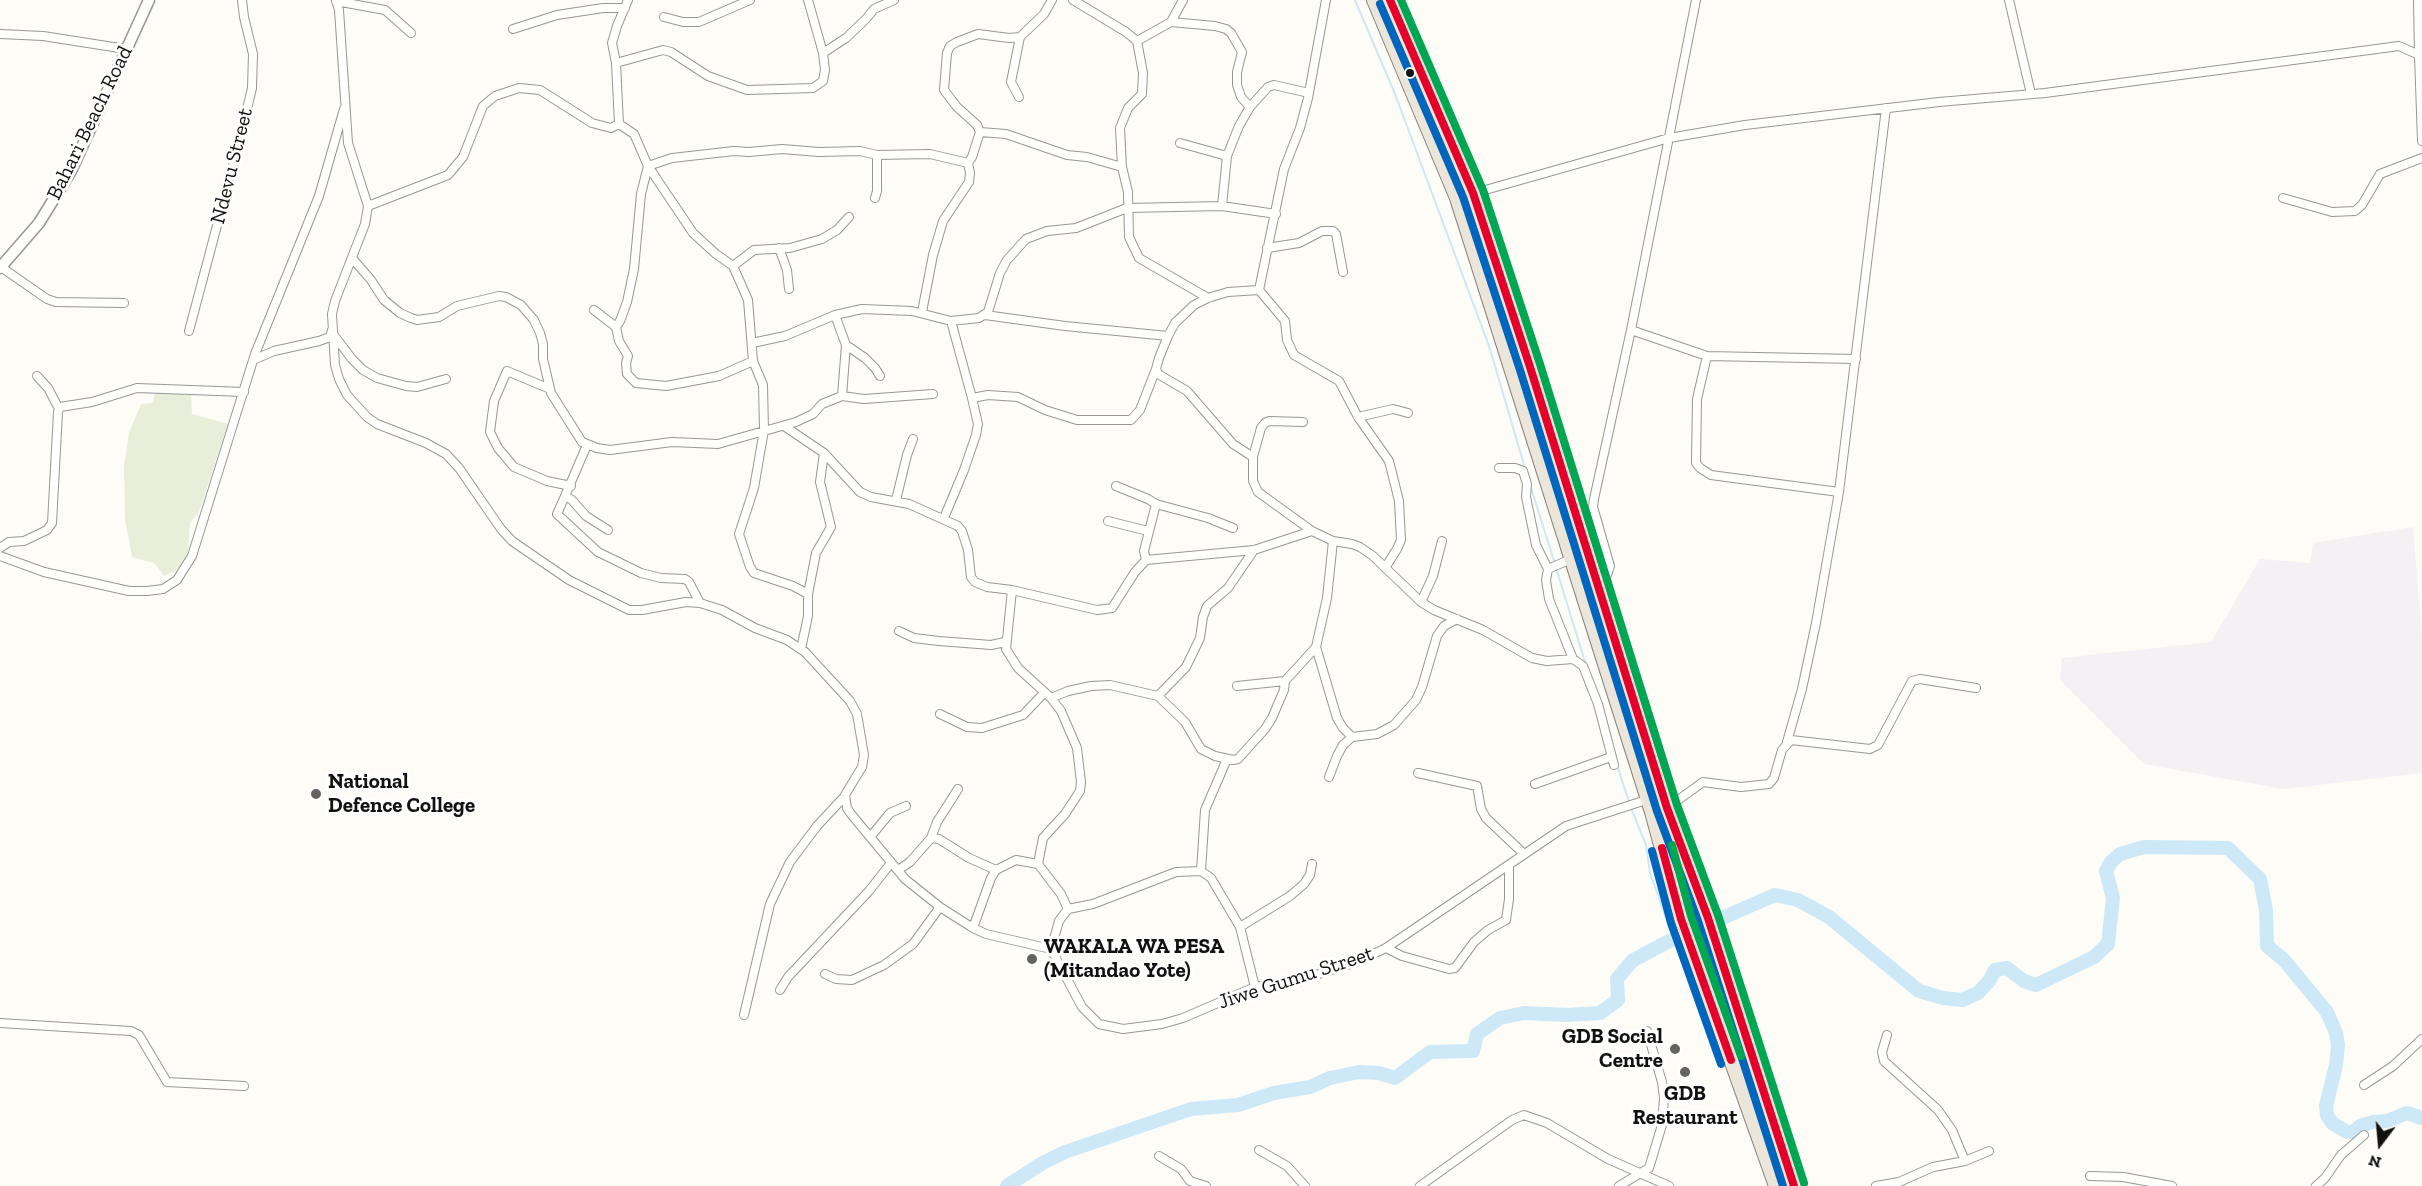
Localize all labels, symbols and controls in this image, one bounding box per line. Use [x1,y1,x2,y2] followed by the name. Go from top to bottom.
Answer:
[42,42,138,204] street label: Bahari Beach Road
[1404,67,1416,79] unlabelled marker
[205,105,259,227] street label: Ndevu Street
[328,769,475,819] place label: National Defence College
[309,787,323,801] marker: National Defence College
[1044,934,1224,984] place label: WAKALA WA PESA (Mitandao Yote)
[1215,941,1377,1015] street label: Jiwe Gumu Street
[1025,952,1039,966] marker: WAKALA WA PESA (Mitandao Yote)
[1562,1024,1663,1074] place label: GDB Social Centre
[1668,1042,1682,1056] marker: GDB Social Centre
[1678,1065,1692,1079] marker: GDB Restaurant
[1633,1081,1737,1131] place label: GDB Restaurant
[2350,1114,2410,1174] north arrow
[2366,1151,2383,1173] text: N

